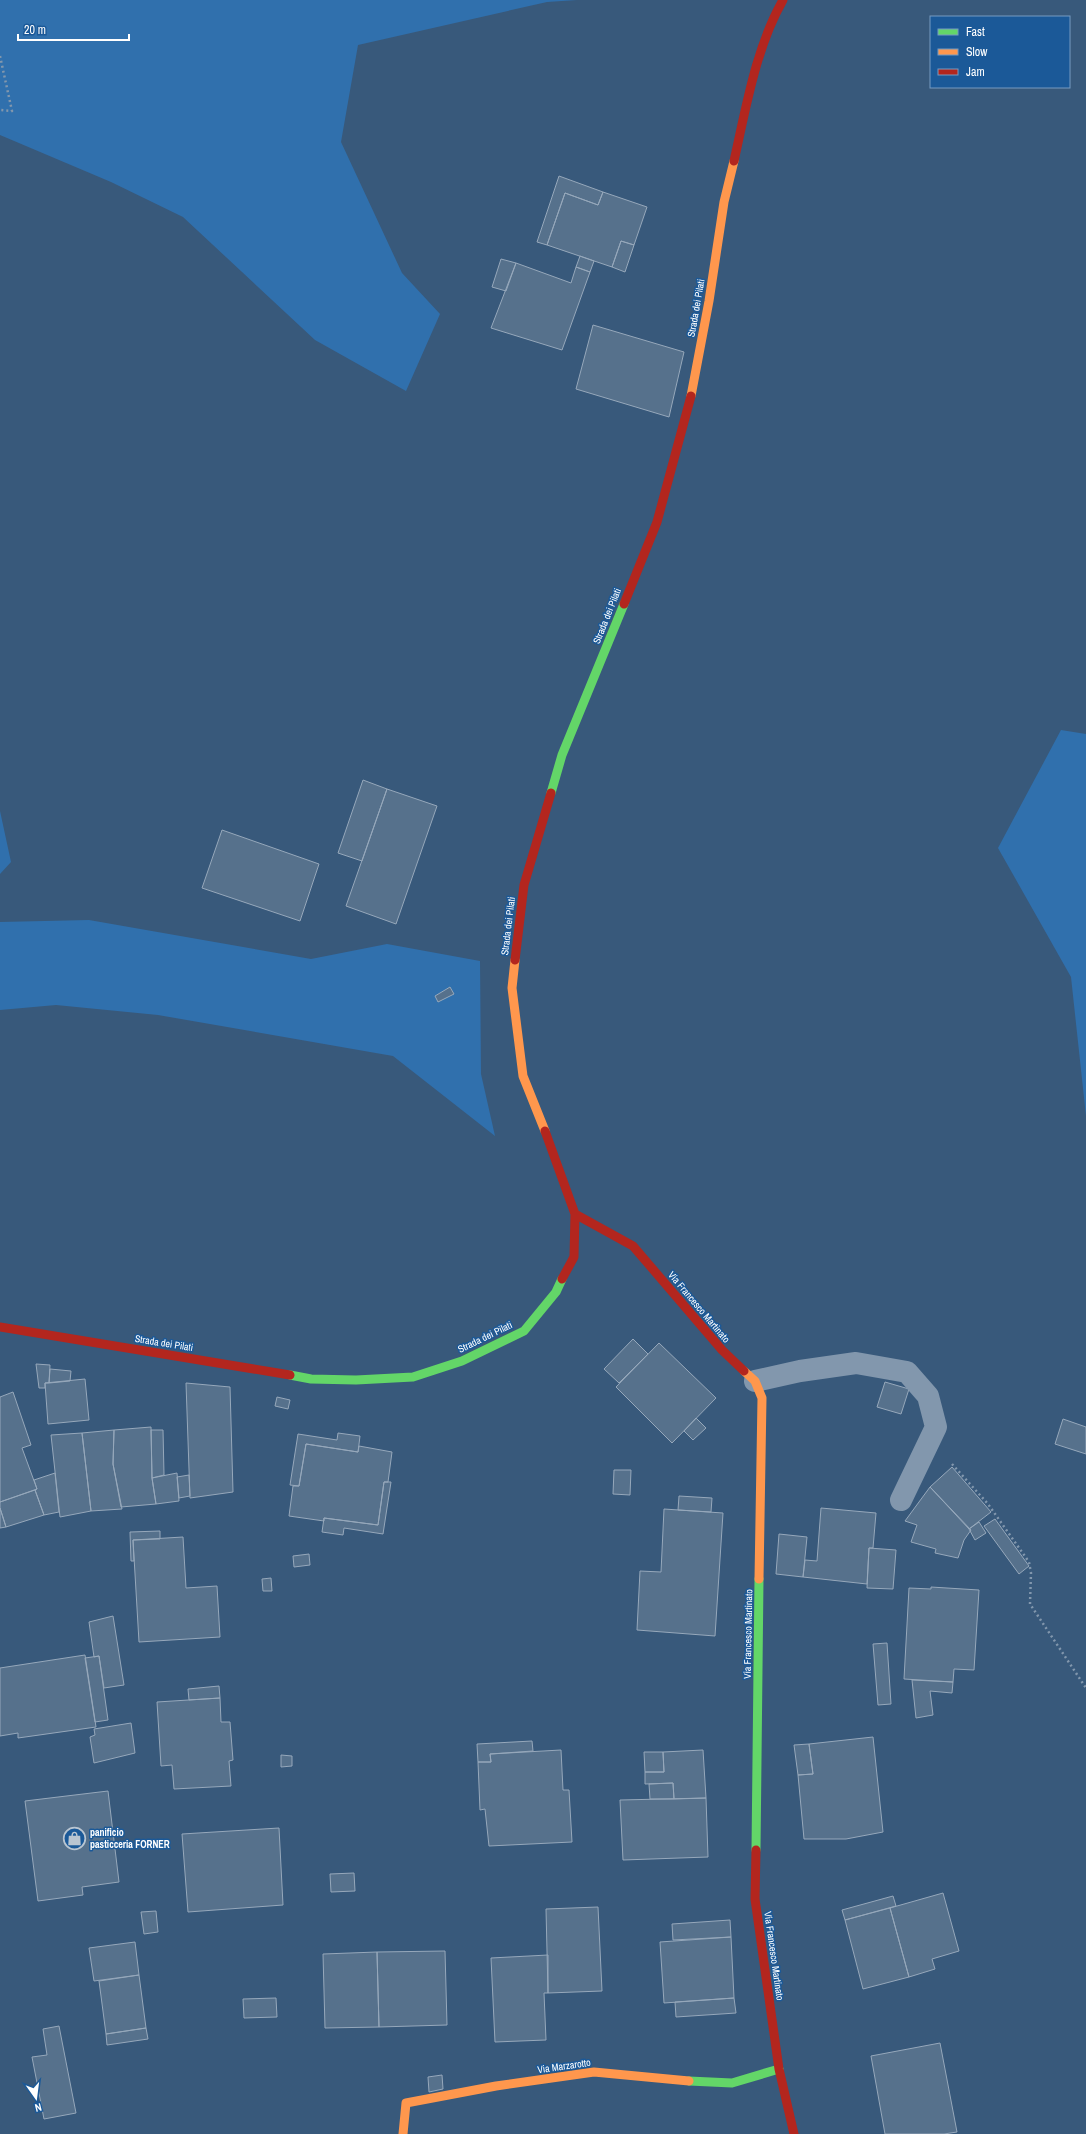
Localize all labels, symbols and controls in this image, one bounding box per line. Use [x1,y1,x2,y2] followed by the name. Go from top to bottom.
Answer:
[18,16,129,42] scale bar
[930,16,1070,88] legend
[24,22,46,38] text: 20 m
[966,24,985,40] text: Fast
[966,44,988,60] text: Slow
[966,64,985,80] text: Jam
[684,278,708,338] street label: Strada dei Pilati
[590,586,624,646] street label: Strada dei Pilati
[498,896,518,956] street label: Strada dei Pilati
[665,1268,733,1346] street label: Via Francesco Martinato
[456,1318,514,1356] street label: Strada dei Pilati
[134,1332,194,1354] street label: Strada dei Pilati
[741,1589,755,1679] street label: Via Francesco Martinato
[61,1825,87,1851] shop icon: panificio pasticceria FORNER
[90,1826,170,1851] place label: panificio pasticceria FORNER
[761,1911,787,2002] street label: Via Francesco Martinato
[537,2056,592,2076] street label: Via Marzarotto
[16,2078,56,2118] north arrow
[34,2100,43,2115] text: N

